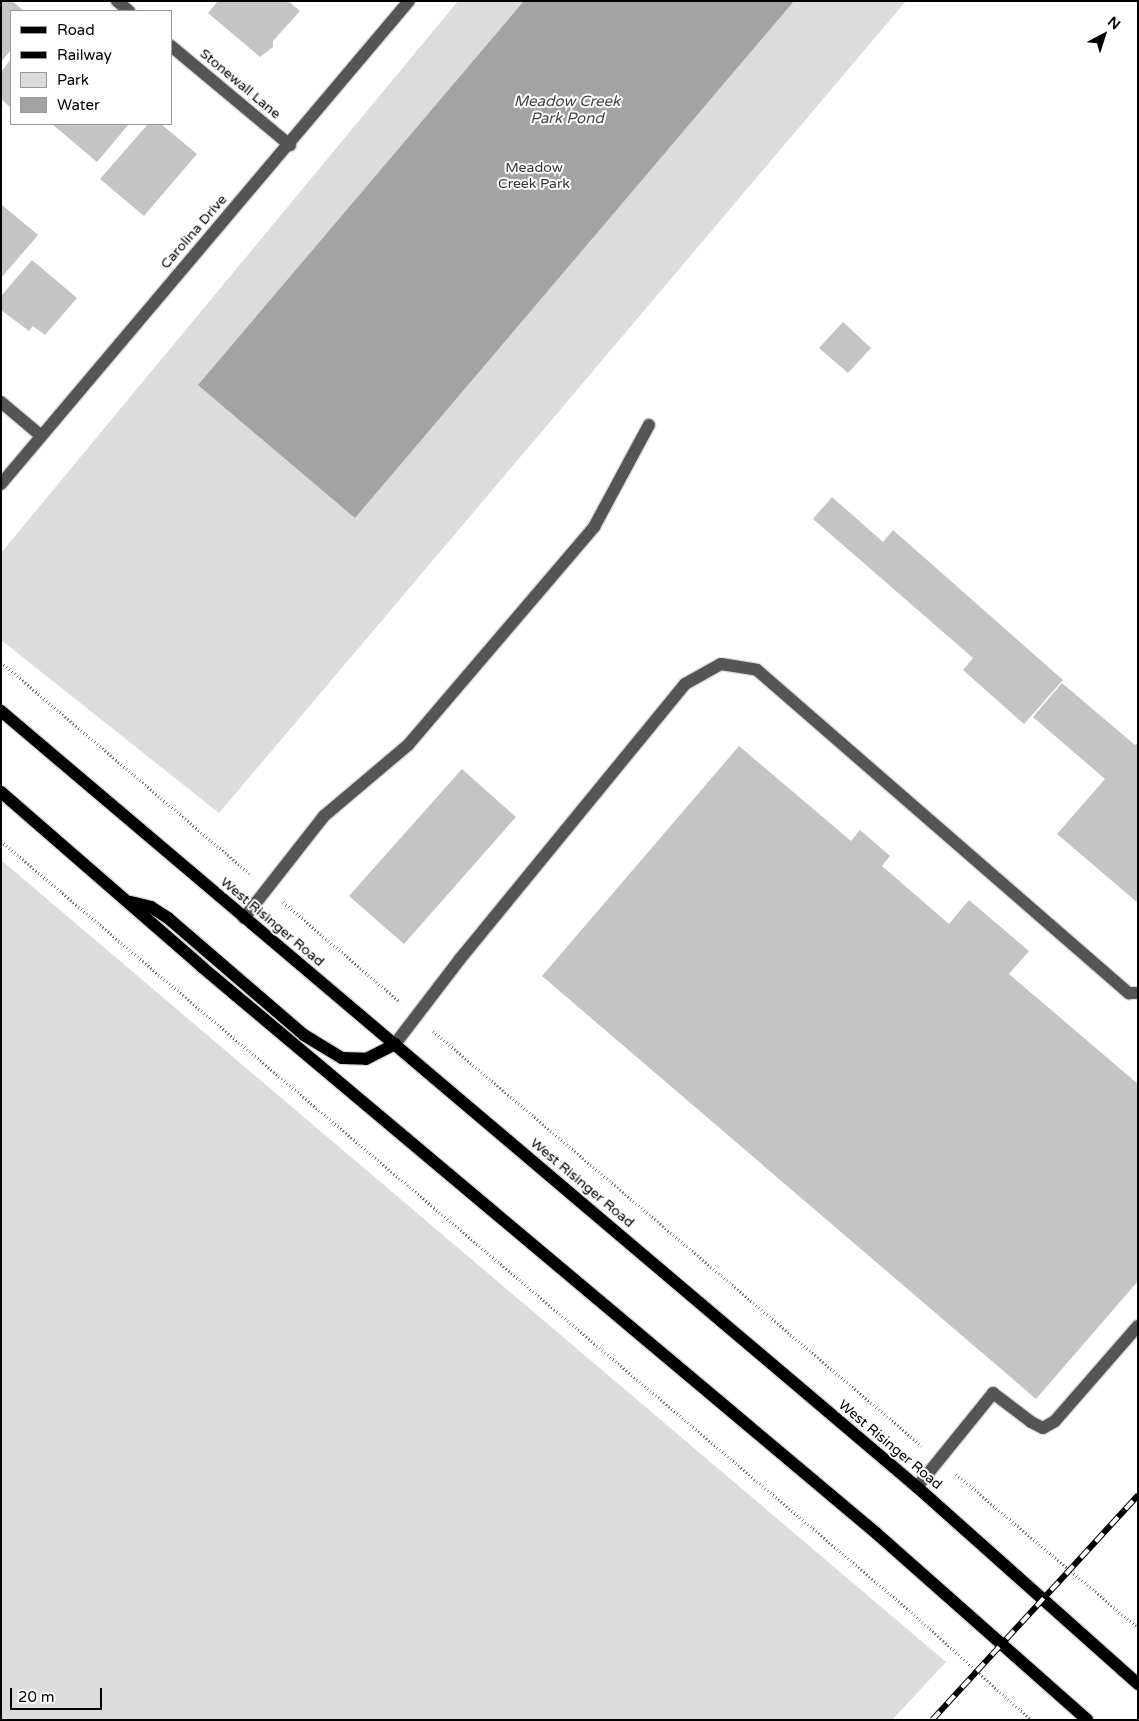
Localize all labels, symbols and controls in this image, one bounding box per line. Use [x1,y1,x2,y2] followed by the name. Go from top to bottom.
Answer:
[10,10,172,125] legend
[1079,10,1129,60] north arrow
[1104,13,1124,33] text: N
[57,21,95,39] text: Road
[196,45,284,123] street label: Stonewall Lane
[57,46,112,64] text: Railway
[57,71,89,89] text: Park
[514,92,620,127] water label: Meadow Creek Park Pond
[57,96,100,114] text: Water
[498,160,570,192] park label: Meadow Creek Park
[157,191,231,273] street label: Carolina Drive
[217,874,327,970] street label: West Risinger Road
[527,1135,637,1231] street label: West Risinger Road
[835,1397,945,1493] street label: West Risinger Road
[12,1678,105,1710] scale bar
[18,1688,55,1706] text: 20 m

